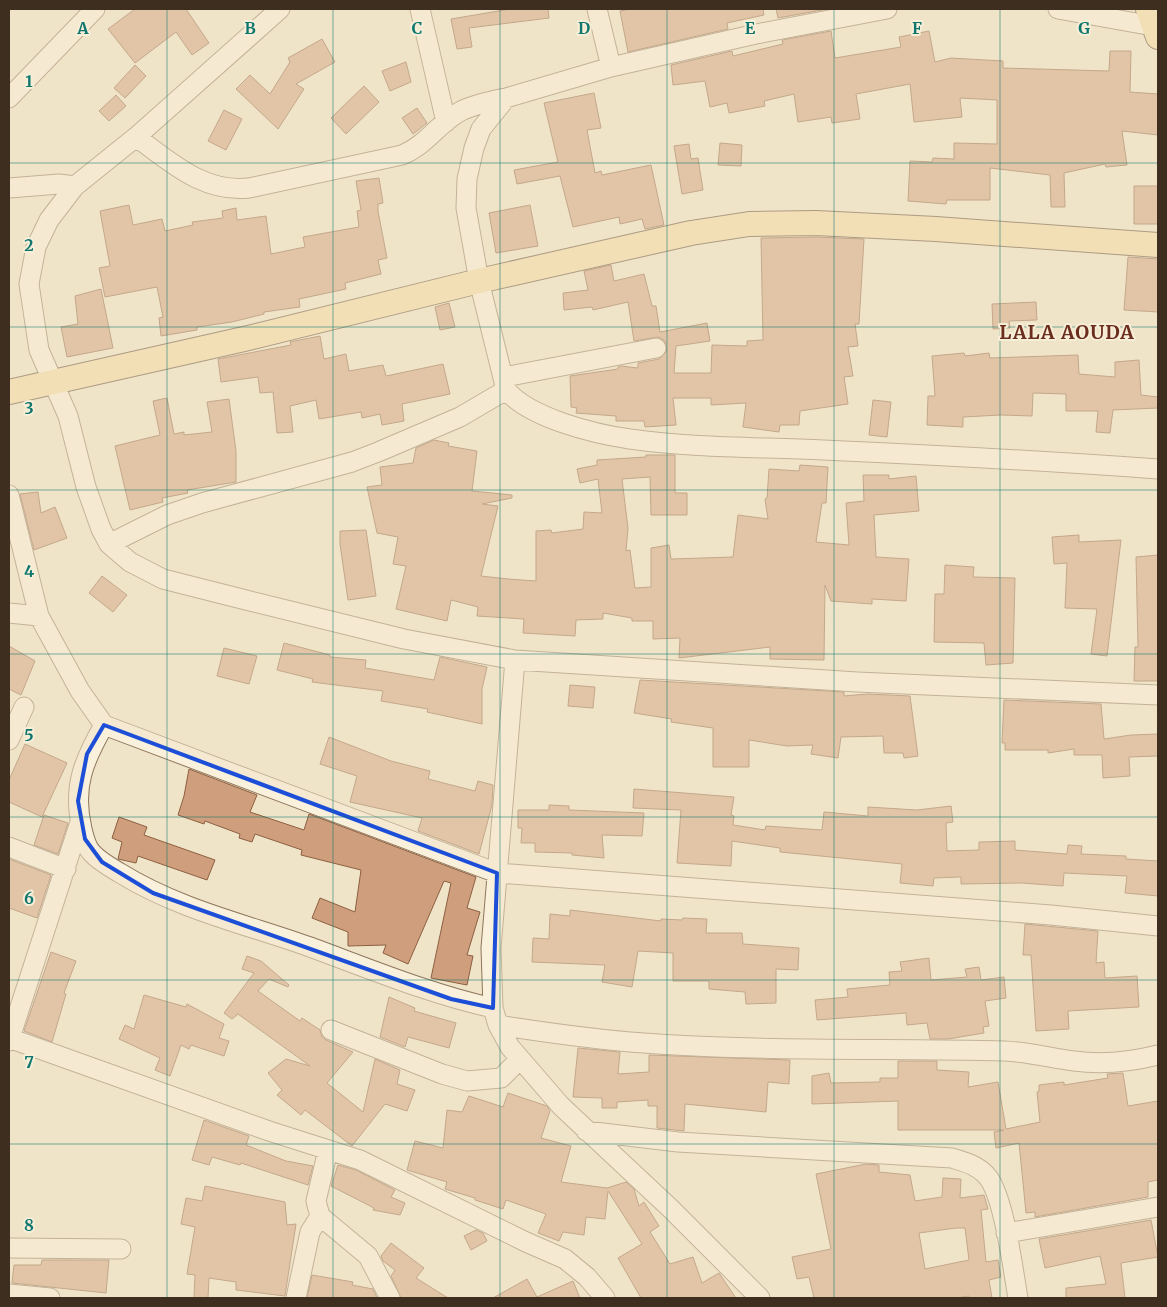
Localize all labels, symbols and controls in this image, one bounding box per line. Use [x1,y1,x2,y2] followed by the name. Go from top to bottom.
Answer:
[76,18,89,38] text: A
[244,18,256,38] text: B
[412,18,422,38] text: C
[578,18,590,38] text: D
[745,18,756,38] text: E
[912,18,922,38] text: F
[1078,18,1090,38] text: G
[25,71,33,91] text: 1
[24,235,34,255] text: 2
[999,320,1135,344] district label: LALA AOUDA
[24,398,34,418] text: 3
[24,561,34,581] text: 4
[24,725,34,745] text: 5
[24,888,34,908] text: 6
[24,1052,34,1072] text: 7
[24,1215,34,1235] text: 8

